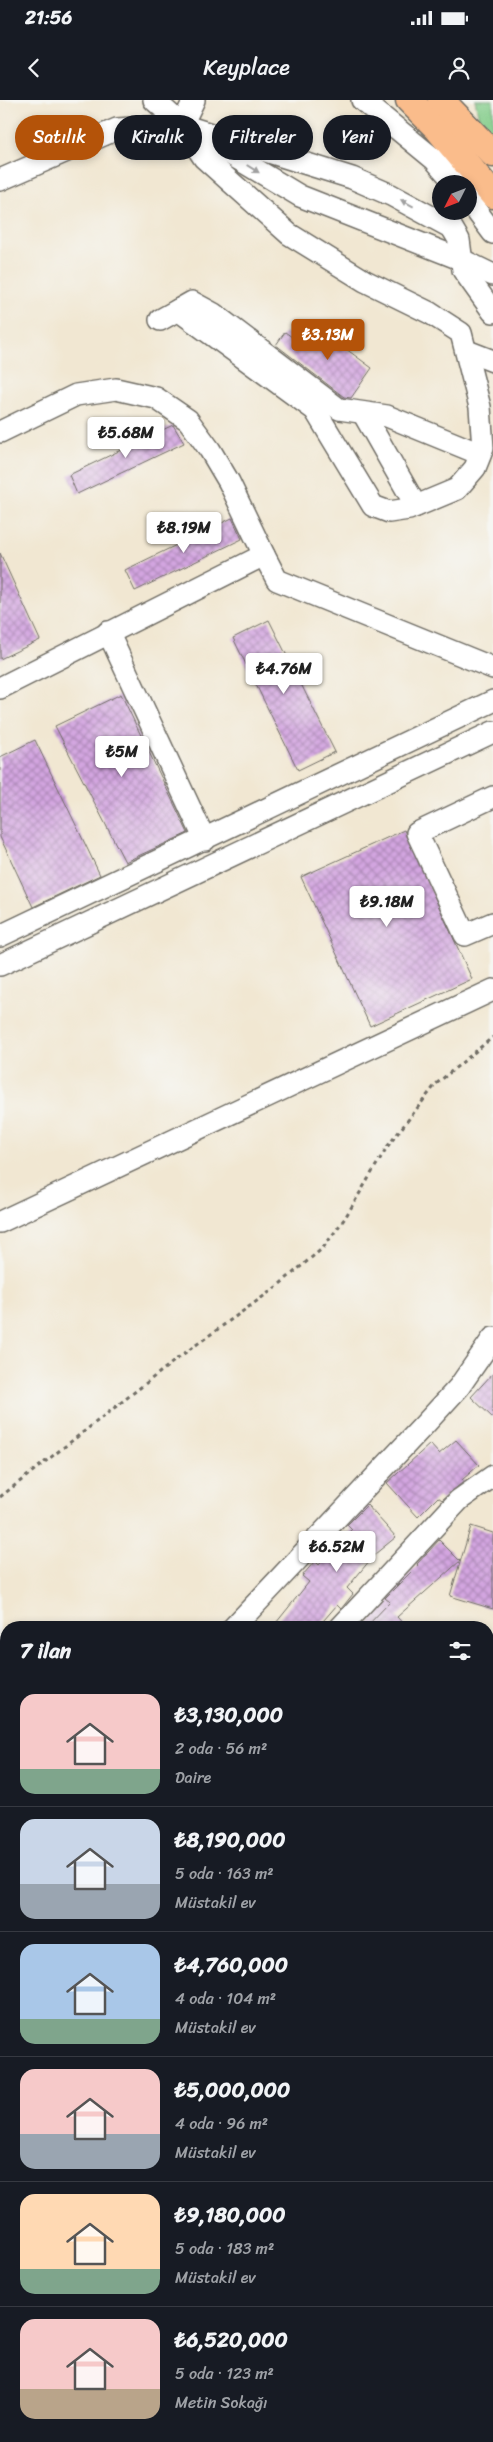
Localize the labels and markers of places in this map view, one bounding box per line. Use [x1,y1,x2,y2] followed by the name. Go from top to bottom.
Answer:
[287,318,369,361] pin: ₺3.13M
[85,416,167,459] pin: ₺5.68M
[143,512,225,554] pin: ₺8.19M
[243,652,325,695] pin: ₺4.76M
[98,736,146,778] pin: ₺5M
[346,886,428,928] pin: ₺9.18M
[296,1530,378,1573] pin: ₺6.52M

